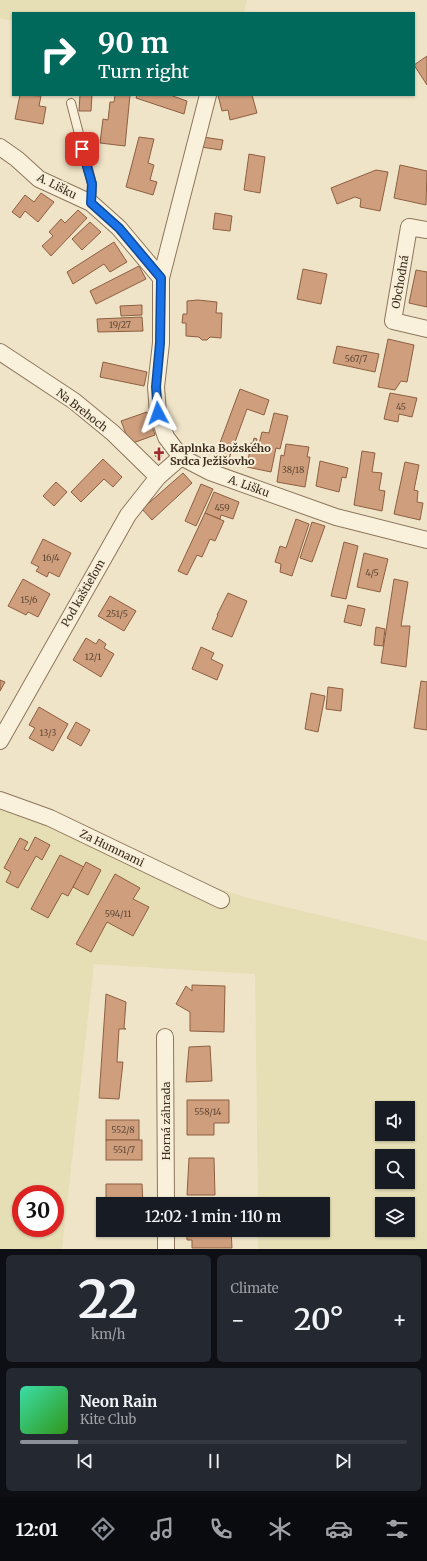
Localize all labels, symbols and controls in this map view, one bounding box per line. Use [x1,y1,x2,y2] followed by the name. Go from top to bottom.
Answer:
[98,25,169,61] text: 90 m
[32,28,84,80] icon: right
[98,60,189,83] text: Turn right
[65,132,99,166] pin
[71,138,93,160] icon: arrive
[34,170,79,202] street label: A. Lišku
[388,254,412,310] street label: Obchodná
[109,319,131,330] house number: 19/27
[345,353,367,364] house number: 567/7
[54,386,111,435] street label: Na Brehoch
[137,392,179,434] position arrow
[396,401,406,412] house number: 45
[170,441,271,468] place label: Kaplnka Božského Srdca Ježišovho
[151,446,167,462] church icon: Kaplnka Božského Srdca Ježišovho
[282,464,304,475] house number: 38/18
[226,472,271,500] street label: A. Lišku
[214,502,230,513] house number: 459
[42,552,60,563] house number: 16/4
[58,557,108,629] street label: Pod kaštieľom
[365,567,379,578] house number: 4/5
[21,594,38,605] house number: 15/6
[106,608,128,619] house number: 251/5
[85,651,101,662] house number: 12/1
[40,727,56,738] house number: 13/3
[78,826,147,870] street label: Za Humnami
[105,908,131,919] house number: 594/11
[159,1082,173,1160] street label: Horná záhrada
[375,1101,415,1237] map controls
[375,1101,415,1141] button: sound
[194,1106,222,1117] house number: 558/14
[111,1124,135,1135] house number: 552/8
[113,1144,135,1155] house number: 551/7
[375,1149,415,1189] button: search
[12,1185,64,1237] speed limit sign: 30
[375,1197,415,1237] button: layers
[145,1207,281,1226] text: 12:02 · 1 min · 110 m
[78,1267,139,1332] text: 22
[231,1280,279,1297] text: Climate
[294,1300,344,1338] text: 20°
[231,1306,245,1334] text: −
[392,1306,407,1334] text: +
[91,1326,125,1343] text: km/h
[80,1392,157,1411] text: Neon Rain
[80,1411,136,1428] text: Kite Club
[74,1450,96,1472] icon: previous
[203,1450,225,1472] icon: pause
[332,1450,354,1472] icon: next
[89,1515,117,1543] icon: directions
[148,1515,176,1543] icon: music
[207,1515,235,1543] icon: phone
[266,1515,294,1543] icon: climate
[325,1515,353,1543] icon: car
[383,1515,411,1543] icon: filters
[15,1518,58,1541] text: 12:01

